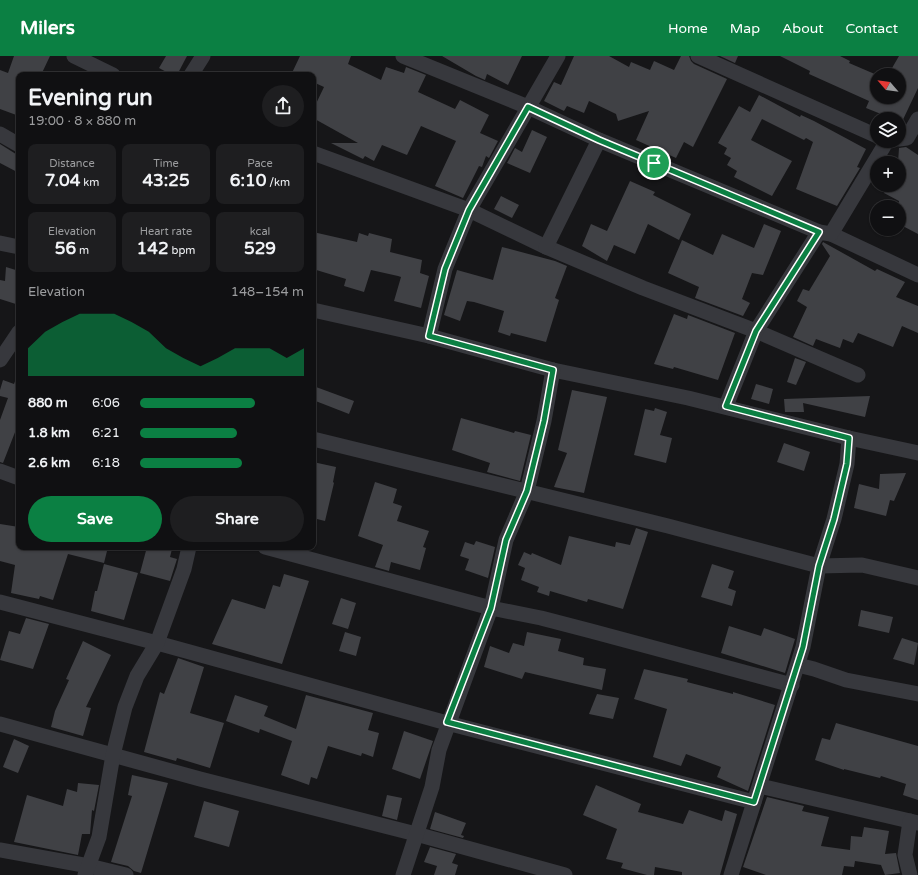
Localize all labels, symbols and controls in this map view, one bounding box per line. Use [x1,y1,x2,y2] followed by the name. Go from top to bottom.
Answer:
[20,17,75,39] text: Milers
[668,20,708,37] text: Home
[730,20,760,37] text: Map
[782,20,824,37] text: About
[846,20,898,37] text: Contact
[870,68,906,104] north arrow
[870,68,906,236] map controls
[28,85,153,111] text: Evening run
[262,85,304,127] button: share
[870,112,906,148] button: layers
[28,113,136,129] text: 19:00 · 8 × 880 m
[637,146,671,180] pin
[643,152,665,174] icon: arrive
[870,156,906,192] button: +
[49,157,95,170] text: Distance
[153,157,179,170] text: Time
[247,157,273,170] text: Pace
[45,170,80,191] text: 7.04
[142,170,190,191] text: 43:25
[230,170,266,191] text: 6:10
[80,176,99,189] text: km
[266,176,290,189] text: /km
[870,200,906,236] button: −
[48,225,96,238] text: Elevation
[140,225,192,238] text: Heart rate
[250,225,270,238] text: kcal
[55,238,76,259] text: 56
[137,238,169,259] text: 142
[244,238,276,259] text: 529
[76,244,89,257] text: m
[169,244,195,257] text: bpm
[28,284,85,300] text: Elevation
[231,284,304,300] text: 148–154 m
[28,395,68,411] text: 880 m
[92,395,120,411] text: 6:06
[28,425,70,441] text: 1.8 km
[92,425,120,441] text: 6:21
[28,455,70,471] text: 2.6 km
[92,455,120,471] text: 6:18
[28,496,162,542] button: Save
[170,496,304,542] button: Share

